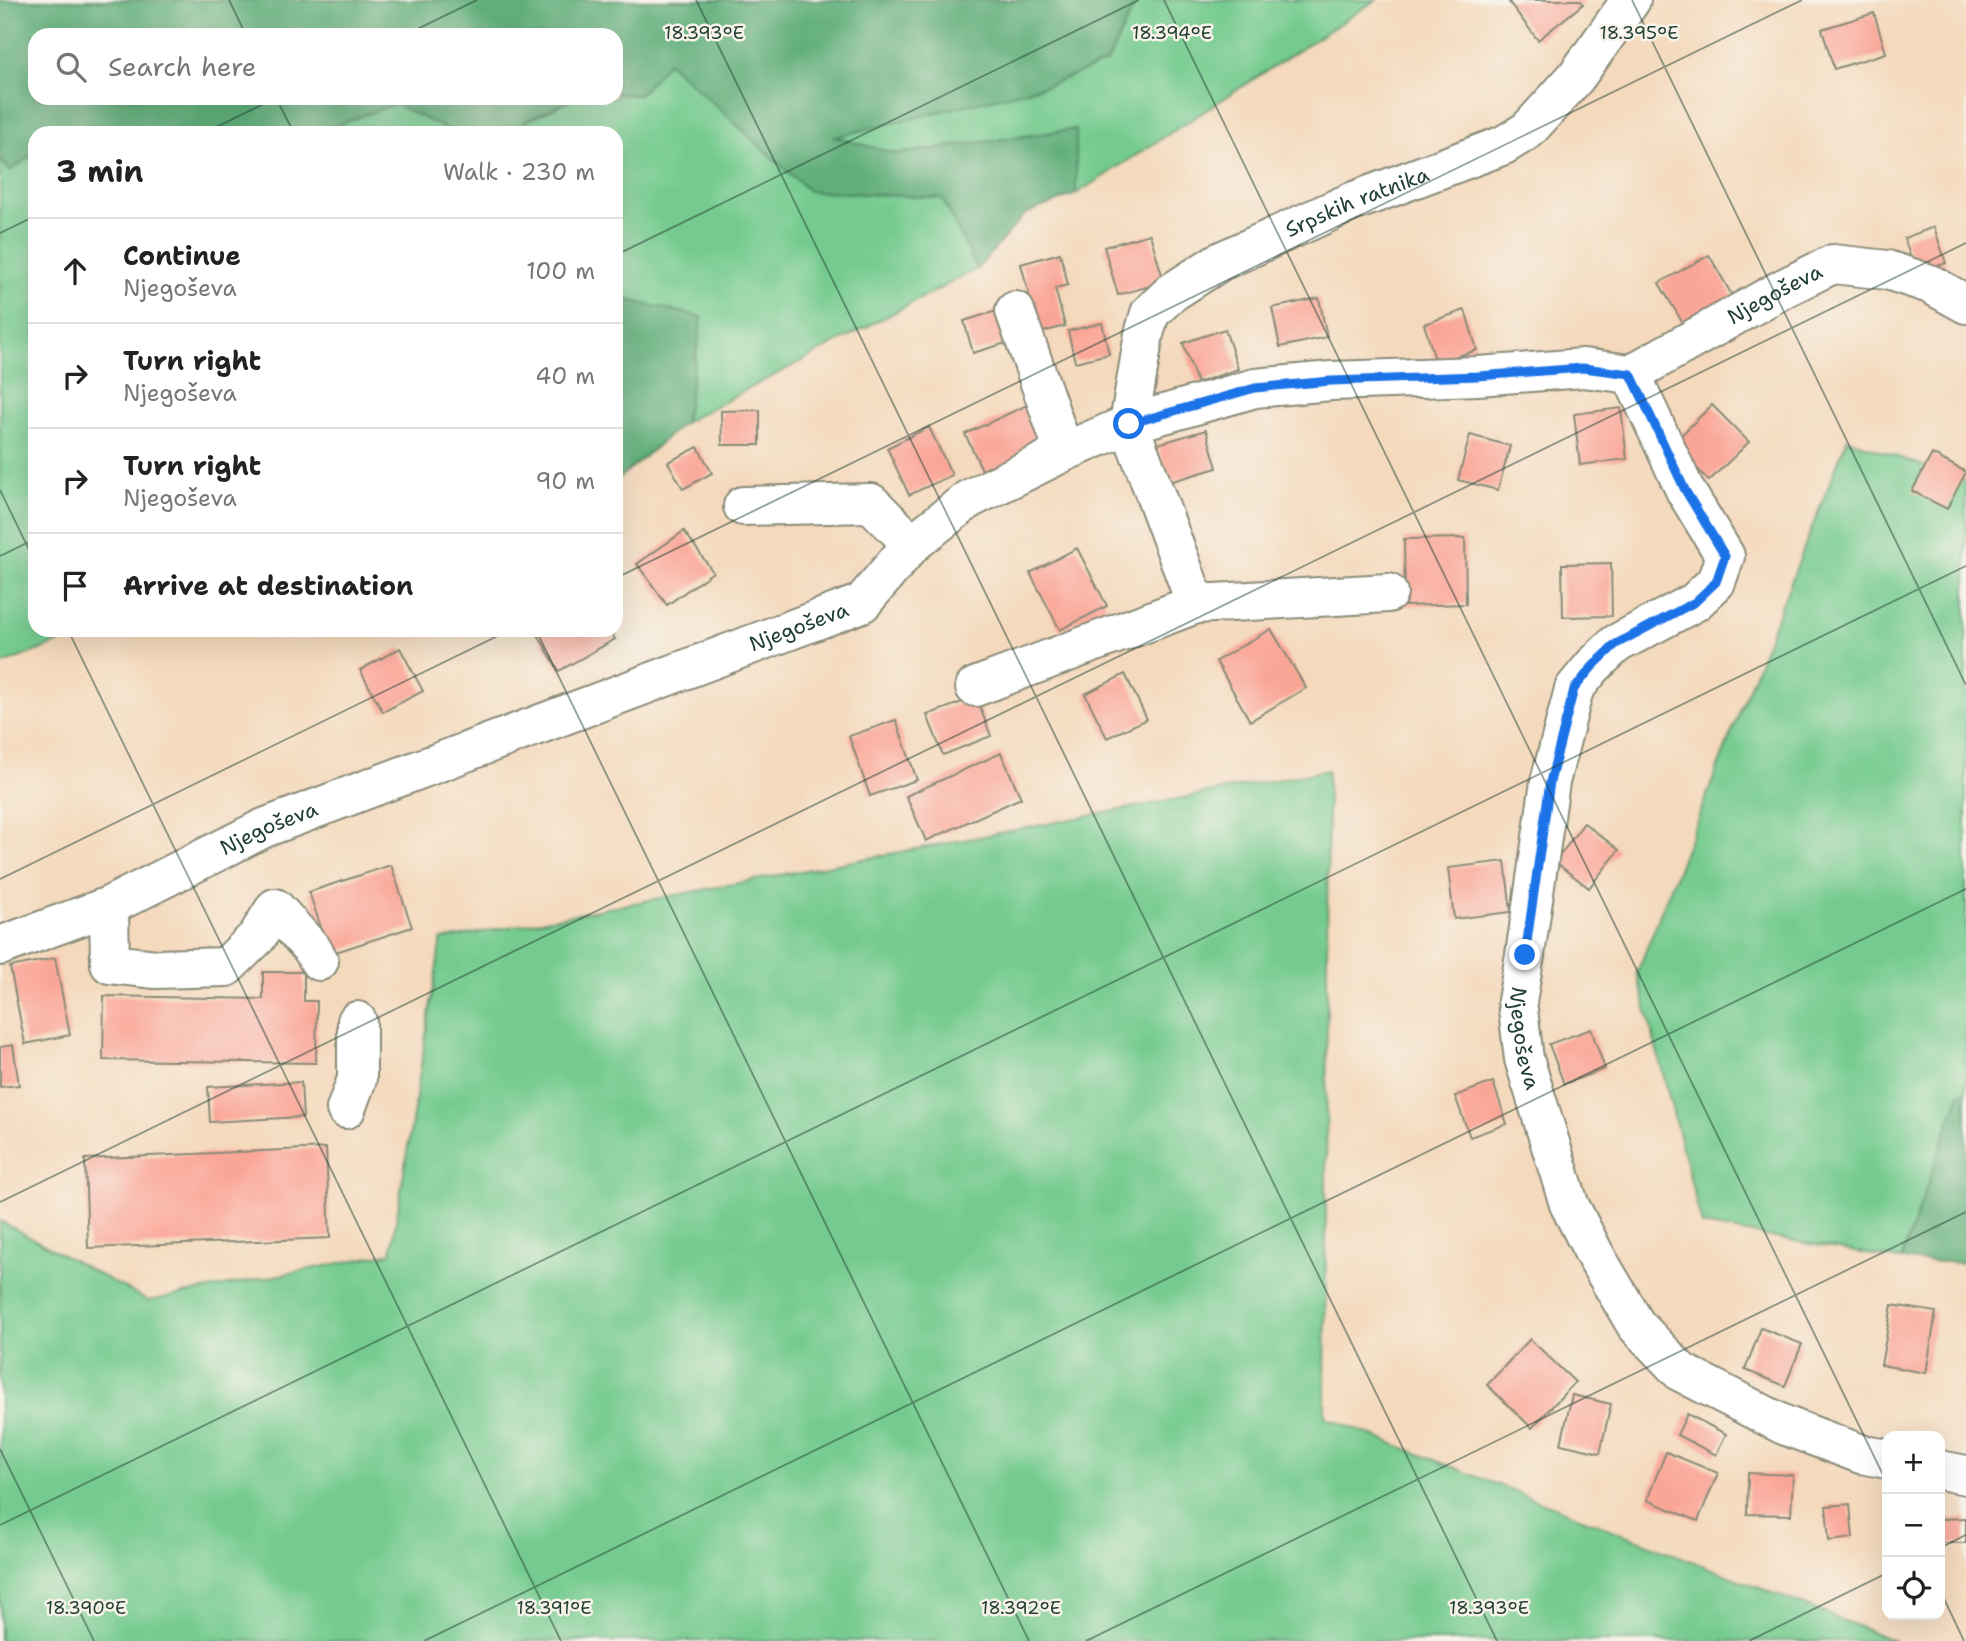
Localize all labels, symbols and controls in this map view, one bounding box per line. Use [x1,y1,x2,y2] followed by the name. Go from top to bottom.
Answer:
[664,21,744,45] text: 18.393°E
[1132,21,1212,45] text: 18.394°E
[1600,21,1678,45] text: 18.395°E
[28,28,623,105] search box
[52,48,90,86] icon: search
[108,49,257,84] text: Search here
[56,151,143,192] text: 3 min
[443,157,595,187] text: Walk · 230 m
[1281,160,1433,244] street label: Srpskih ratnika
[123,238,241,273] text: Continue
[56,252,94,290] icon: ahead
[526,256,595,286] text: 100 m
[1722,257,1827,331] street label: Njegoševa
[123,273,237,303] text: Njegoševa
[123,343,261,378] text: Turn right
[56,357,94,395] icon: right
[535,361,595,391] text: 40 m
[123,378,237,408] text: Njegoševa
[1113,408,1144,439] route start
[123,448,261,483] text: Turn right
[56,462,94,500] icon: right
[535,466,595,496] text: 90 m
[123,483,237,513] text: Njegoševa
[56,567,94,605] icon: arrive
[123,568,413,603] text: Arrive at destination
[745,595,852,658] street label: Njegoševa
[215,795,322,862] street label: Njegoševa
[1509,939,1540,970] route end
[1503,985,1547,1093] street label: Njegoševa
[1882,1431,1945,1620] map controls
[1882,1431,1945,1494] button: +
[1882,1494,1945,1557] button: −
[1882,1557,1945,1620] button: locate
[46,1596,126,1620] text: 18.390°E
[516,1596,592,1620] text: 18.391°E
[981,1596,1061,1620] text: 18.392°E
[1449,1596,1529,1620] text: 18.393°E

